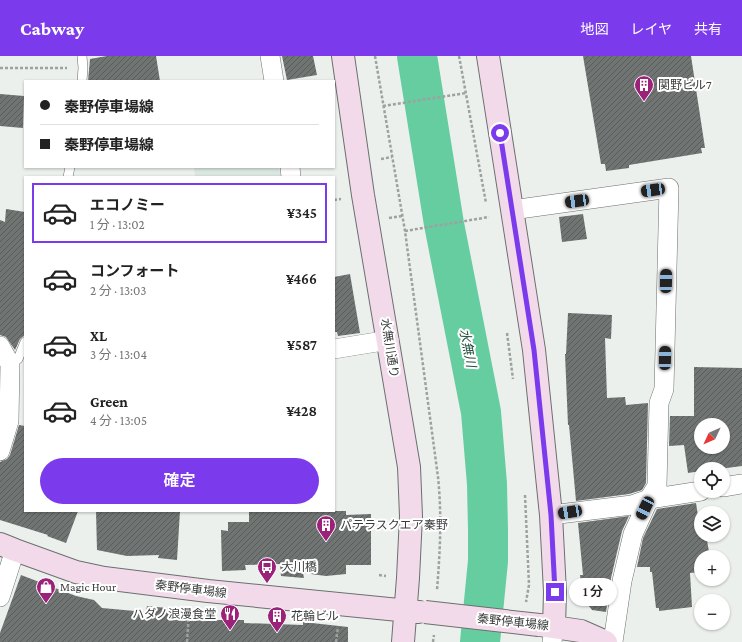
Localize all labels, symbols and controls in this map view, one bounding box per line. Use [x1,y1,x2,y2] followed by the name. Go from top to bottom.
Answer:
[20,18,84,39] text: Cabway
[580,21,608,37] text: 地図
[630,21,672,37] text: レイヤ
[694,21,722,37] text: 共有
[633,74,655,102] building icon: 関野ビル7
[658,78,712,92] place label: 関野ビル7
[64,99,154,115] text: 秦野停車場線
[491,124,509,142] route start
[64,137,154,153] text: 秦野停車場線
[640,182,666,198] car
[564,193,590,209] car
[42,195,78,231] icon: car
[90,197,165,213] text: エコノミー
[287,205,317,221] text: ¥345
[90,217,145,232] text: 1 分 · 13:02
[42,261,78,297] icon: car
[90,263,180,279] text: コンフォート
[660,269,672,293] car
[286,271,317,287] text: ¥466
[90,283,146,298] text: 2 分 · 13:03
[378,317,402,379] street label: 水無川通り
[42,327,78,363] icon: car
[457,327,479,371] water label: 水無川
[90,328,107,344] text: XL
[287,337,317,353] text: ¥587
[659,346,671,370] car
[90,347,147,362] text: 3 分 · 13:04
[42,393,78,429] icon: car
[90,394,128,410] text: Green
[286,403,317,419] text: ¥428
[90,413,147,428] text: 4 分 · 13:05
[694,418,730,454] north arrow
[694,418,730,630] map controls
[40,458,319,504] button: 確定
[694,462,730,498] button: locate
[634,495,656,521] car
[557,504,583,520] car
[694,506,730,542] button: layers
[315,514,337,542] building icon: パテラスクエア秦野
[340,518,448,532] place label: パテラスクエア秦野
[694,550,730,586] button: +
[256,556,278,584] bus stop icon: 大川橋
[281,560,317,574] place label: 大川橋
[35,576,57,604] shop icon: Magic Hour
[154,578,228,600] street label: 秦野停車場線
[569,578,617,606] callout: 1 分
[60,580,117,594] place label: Magic Hour
[546,583,564,601] route end
[583,584,603,599] text: 1 分
[694,594,730,630] button: −
[219,603,241,631] restaurant icon: ハダノ浪漫食堂
[266,605,288,633] building icon: 花輪ビル
[132,607,216,621] place label: ハダノ浪漫食堂
[291,609,339,623] place label: 花輪ビル
[476,611,550,633] street label: 秦野停車場線

